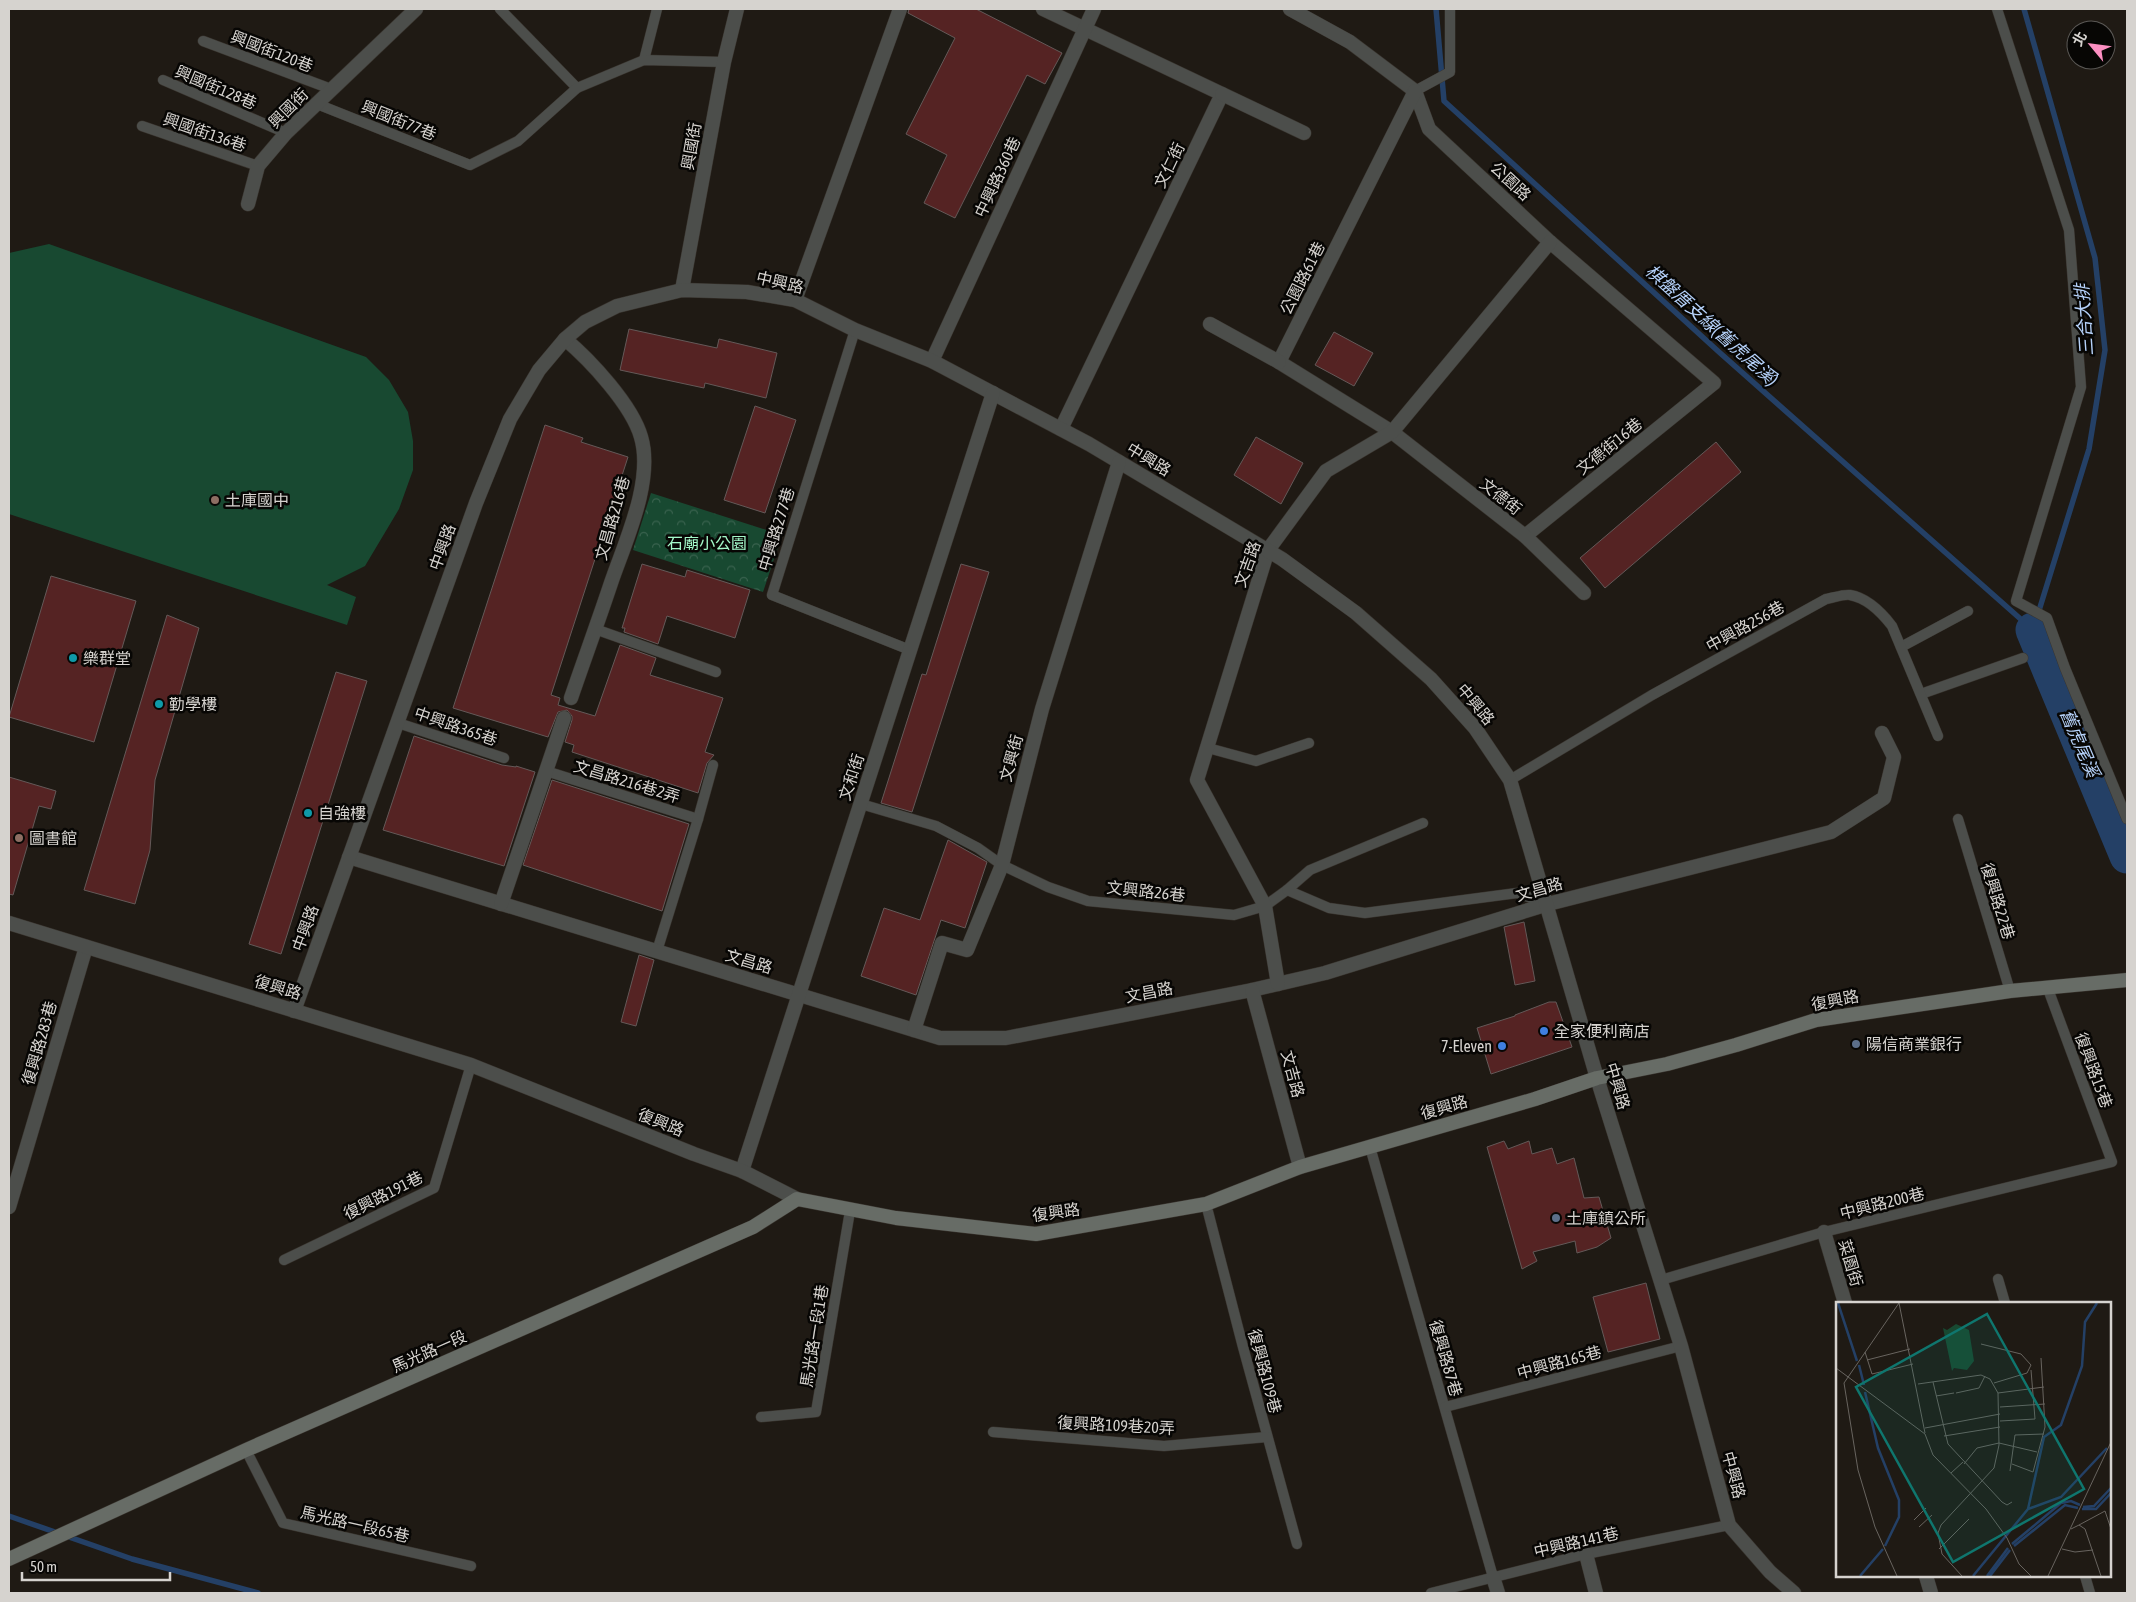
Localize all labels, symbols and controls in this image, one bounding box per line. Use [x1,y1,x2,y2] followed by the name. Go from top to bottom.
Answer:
[2066,20,2116,70] north arrow
[228,27,316,75] street label: 興國街120巷
[2069,29,2090,49] text: 北
[173,62,259,112] street label: 興國街128巷
[265,85,311,131] street label: 興國街
[359,97,439,143] street label: 興國街77巷
[161,109,249,155] street label: 興國街136巷
[678,121,704,171] street label: 興國街
[971,134,1023,220] street label: 中興路360巷
[1150,139,1188,191] street label: 文仁街
[1487,158,1535,204] street label: 公園路
[1276,239,1328,317] street label: 公園路61巷
[1642,260,1782,390] water label: 棋盤厝支線(舊虎尾溪)
[755,268,805,296] street label: 中興路
[2071,281,2097,357] water label: 三合大排
[1573,414,1645,478] street label: 文德街16巷
[1124,439,1174,479] street label: 中興路
[591,474,633,562] street label: 文昌路216巷
[1477,474,1525,518] street label: 文德街
[755,485,797,573] street label: 中興路277巷
[225,491,289,509] place label: 土庫國中
[209,494,221,506] marker: 土庫國中
[425,521,459,573] street label: 中興路
[667,534,747,552] park label: 石廟小公園
[1230,538,1264,590] street label: 文吉路
[1703,597,1787,655] street label: 中興路256巷
[83,649,131,667] place label: 樂群堂
[67,652,79,664] marker: 樂群堂
[1454,680,1498,728] street label: 中興路
[169,695,217,713] place label: 勤學樓
[153,698,165,710] marker: 勤學樓
[412,703,500,749] street label: 中興路365巷
[2056,706,2105,783] water label: 舊虎尾溪
[996,732,1026,784] street label: 文興街
[835,751,867,803] street label: 文和街
[572,756,682,806] street label: 文昌路216巷2弄
[318,804,366,822] place label: 自強樓
[302,807,314,819] marker: 自強樓
[29,829,77,847] place label: 圖書館
[13,832,25,844] marker: 圖書館
[1978,861,2018,941] street label: 復興路22巷
[1513,874,1565,904] street label: 文昌路
[1106,878,1186,904] street label: 文興路26巷
[288,902,322,954] street label: 中興路
[723,945,775,977] street label: 文昌路
[252,971,304,1003] street label: 復興路
[1124,979,1174,1005] street label: 文昌路
[1810,987,1860,1013] street label: 復興路
[18,999,60,1087] street label: 復興路283巷
[1554,1022,1650,1040] place label: 全家便利商店
[1538,1025,1550,1037] marker: 全家便利商店
[2072,1030,2116,1110] street label: 復興路15巷
[1866,1035,1962,1053] place label: 陽信商業銀行
[1441,1037,1492,1055] place label: 7-Eleven
[1850,1038,1862,1050] marker: 陽信商業銀行
[1496,1040,1508,1052] marker: 7-Eleven
[1278,1048,1308,1100] street label: 文吉路
[1602,1060,1634,1112] street label: 中興路
[1418,1092,1470,1122] street label: 復興路
[635,1105,687,1139] street label: 復興路
[340,1167,426,1223] street label: 復興路191巷
[1838,1184,1926,1222] street label: 中興路200巷
[1031,1200,1081,1224] street label: 復興路
[1566,1209,1646,1227] place label: 土庫鎮公所
[1550,1212,1562,1224] marker: 土庫鎮公所
[1836,1237,1866,1289] street label: 菜園街
[797,1283,831,1389] street label: 馬光路一段1巷
[1836,1302,2111,1577] inset map
[1426,1318,1466,1398] street label: 復興路87巷
[389,1327,469,1375] street label: 馬光路一段
[1245,1327,1285,1415] street label: 復興路109巷
[1515,1342,1603,1382] street label: 中興路165巷
[1057,1413,1175,1437] street label: 復興路109巷20弄
[1719,1449,1749,1501] street label: 中興路
[299,1503,411,1545] street label: 馬光路一段65巷
[1532,1523,1620,1561] street label: 中興路141巷
[22,1550,170,1582] scale bar
[30,1558,57,1575] text: 50 m

